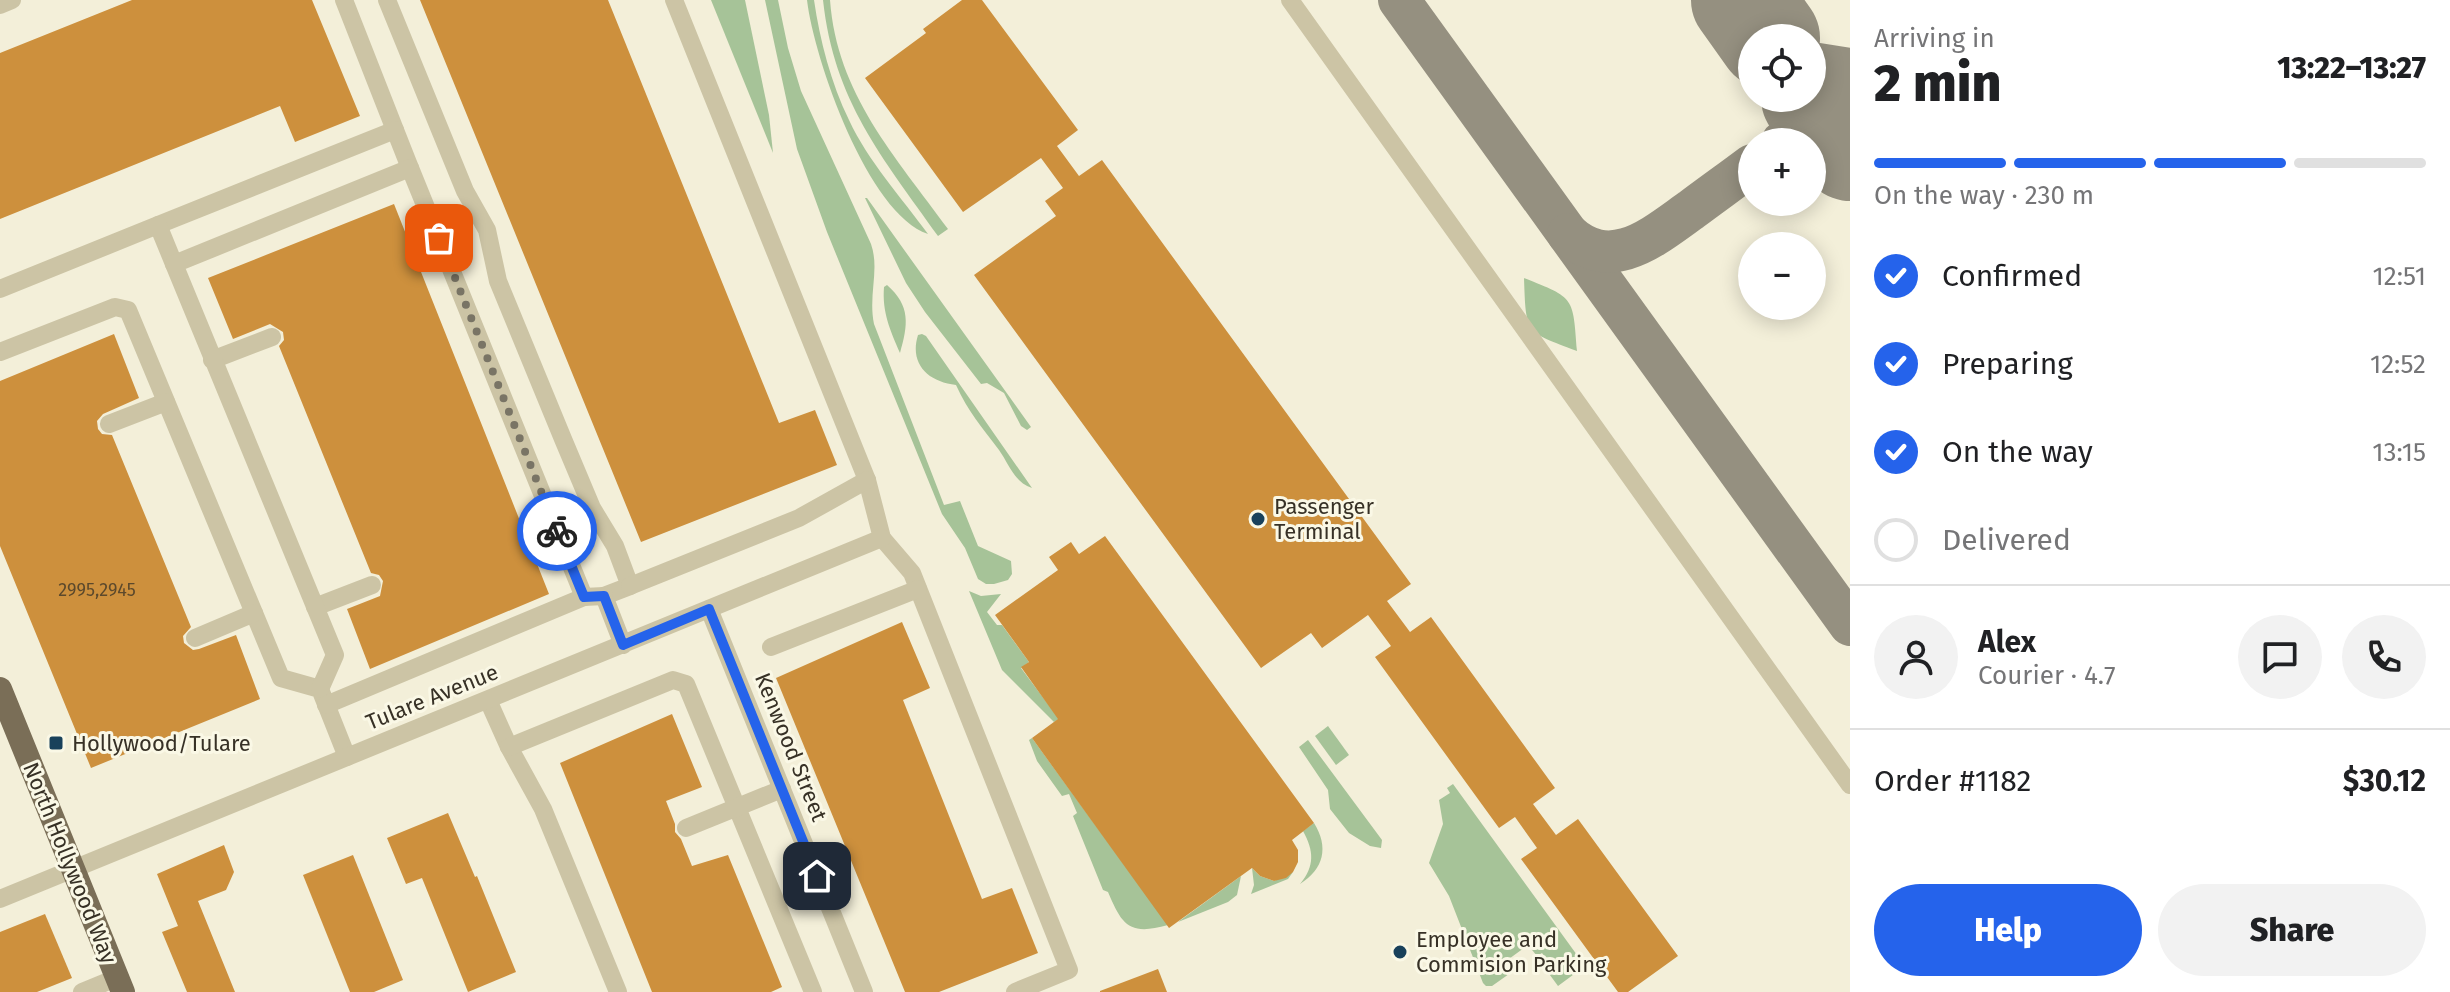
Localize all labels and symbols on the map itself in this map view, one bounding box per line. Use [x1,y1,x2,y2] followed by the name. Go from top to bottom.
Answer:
[405,204,473,272] pin
[517,491,597,571] courier
[1274,493,1375,545] place label: Passenger Terminal
[1249,510,1267,528] marker: Passenger Terminal
[58,579,136,601] house number: 2995,2945
[362,658,502,736] street label: Tulare Avenue
[749,669,833,825] street label: Kenwood Street
[72,730,251,757] place label: Hollywood/Tulare
[47,734,65,752] marker: Hollywood/Tulare
[17,758,123,968] street label: North Hollywood Way
[783,842,851,910] pin
[1416,926,1607,978] place label: Employee and Commision Parking
[1391,943,1409,961] marker: Employee and Commision Parking

